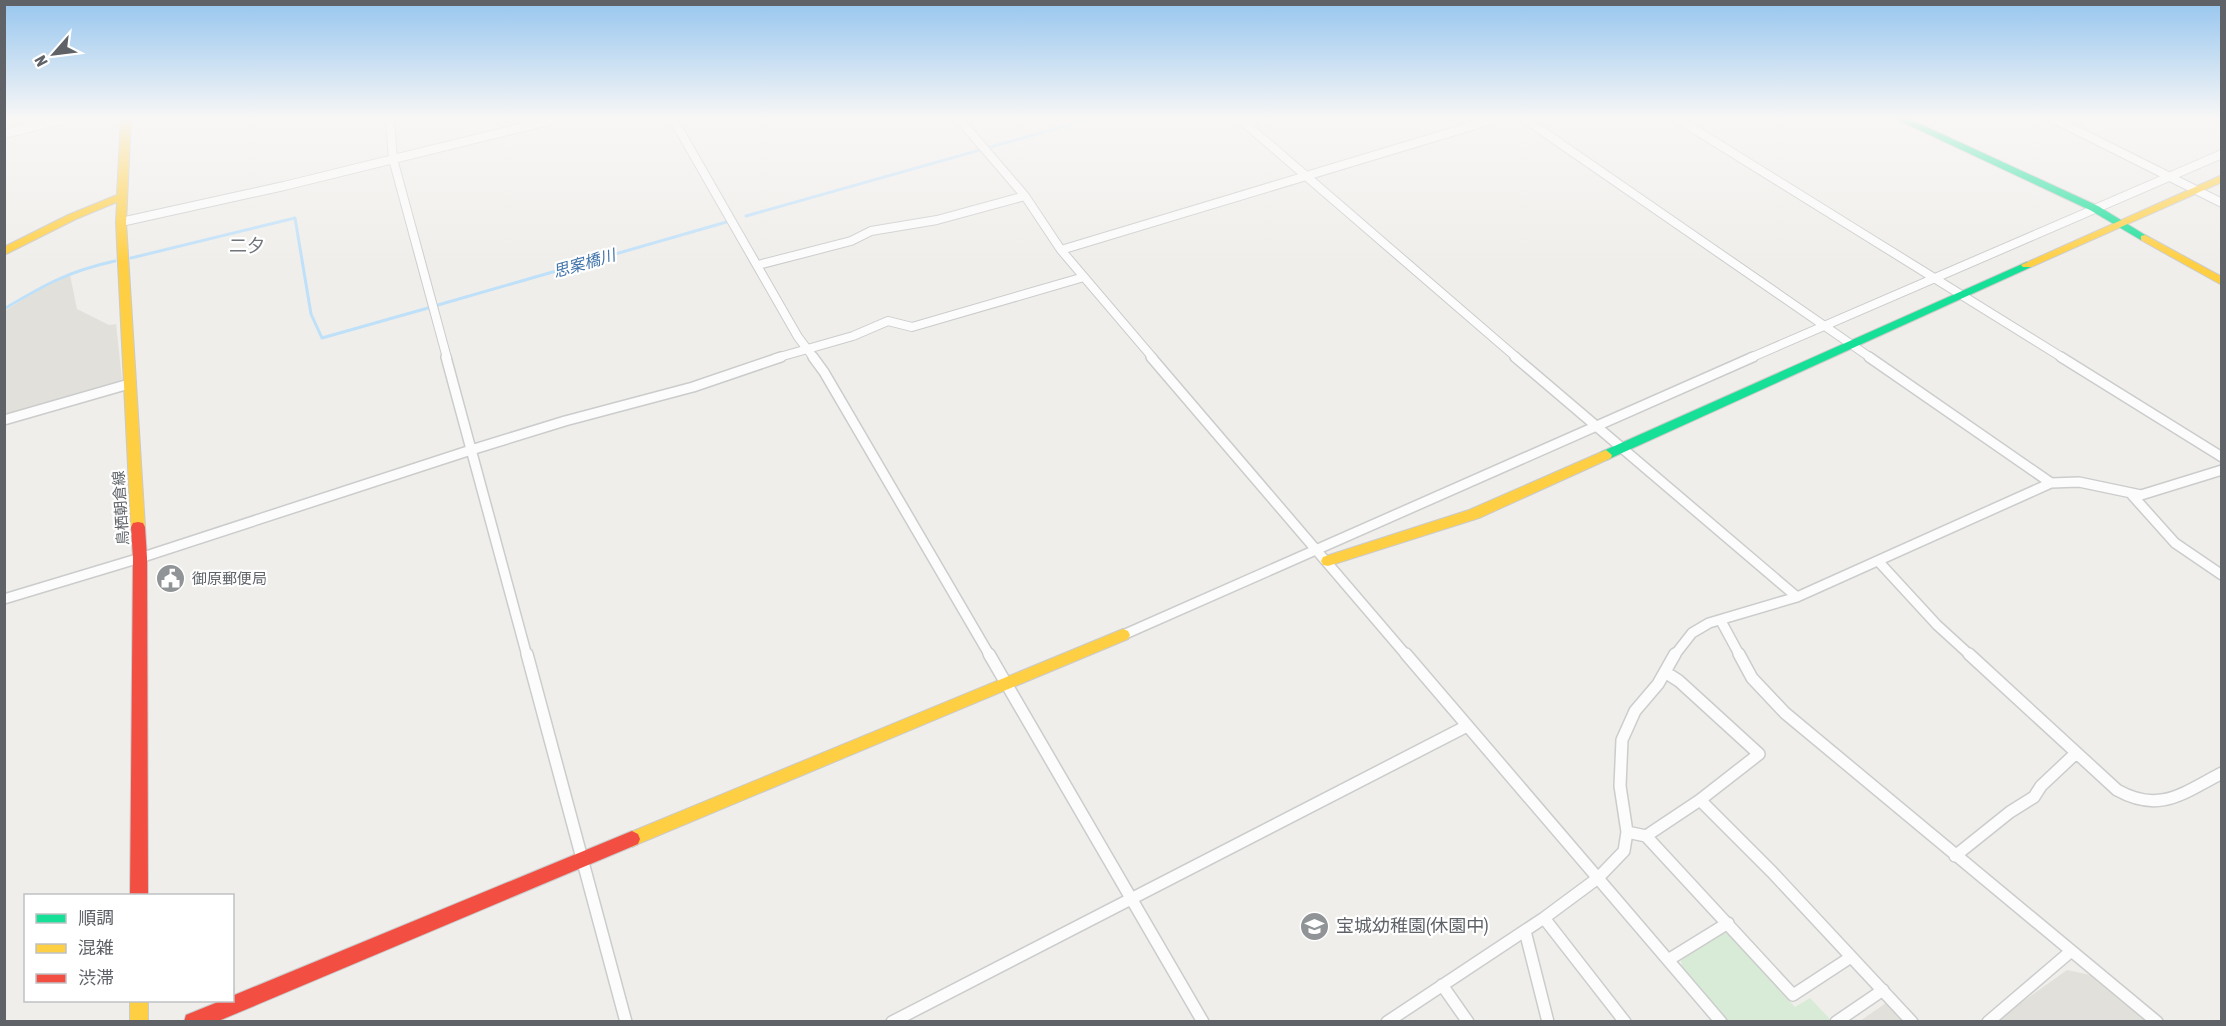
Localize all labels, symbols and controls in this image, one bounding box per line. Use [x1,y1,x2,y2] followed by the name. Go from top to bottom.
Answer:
[24,24,84,84] north arrow
[31,53,51,69] text: N
[229,235,265,256] district label: 二夕
[551,245,619,280] water label: 思案橋川
[109,470,132,546] street label: 鳥栖朝倉線
[155,563,187,595] public building icon: 御原郵便局
[192,570,267,587] place label: 御原郵便局
[24,894,234,1002] legend
[78,907,114,928] text: 順調
[1299,910,1331,942] school or university icon: 宝城幼稚園(休園中)
[1336,915,1489,936] place label: 宝城幼稚園(休園中)
[78,937,114,958] text: 混雑
[78,967,114,988] text: 渋滞

